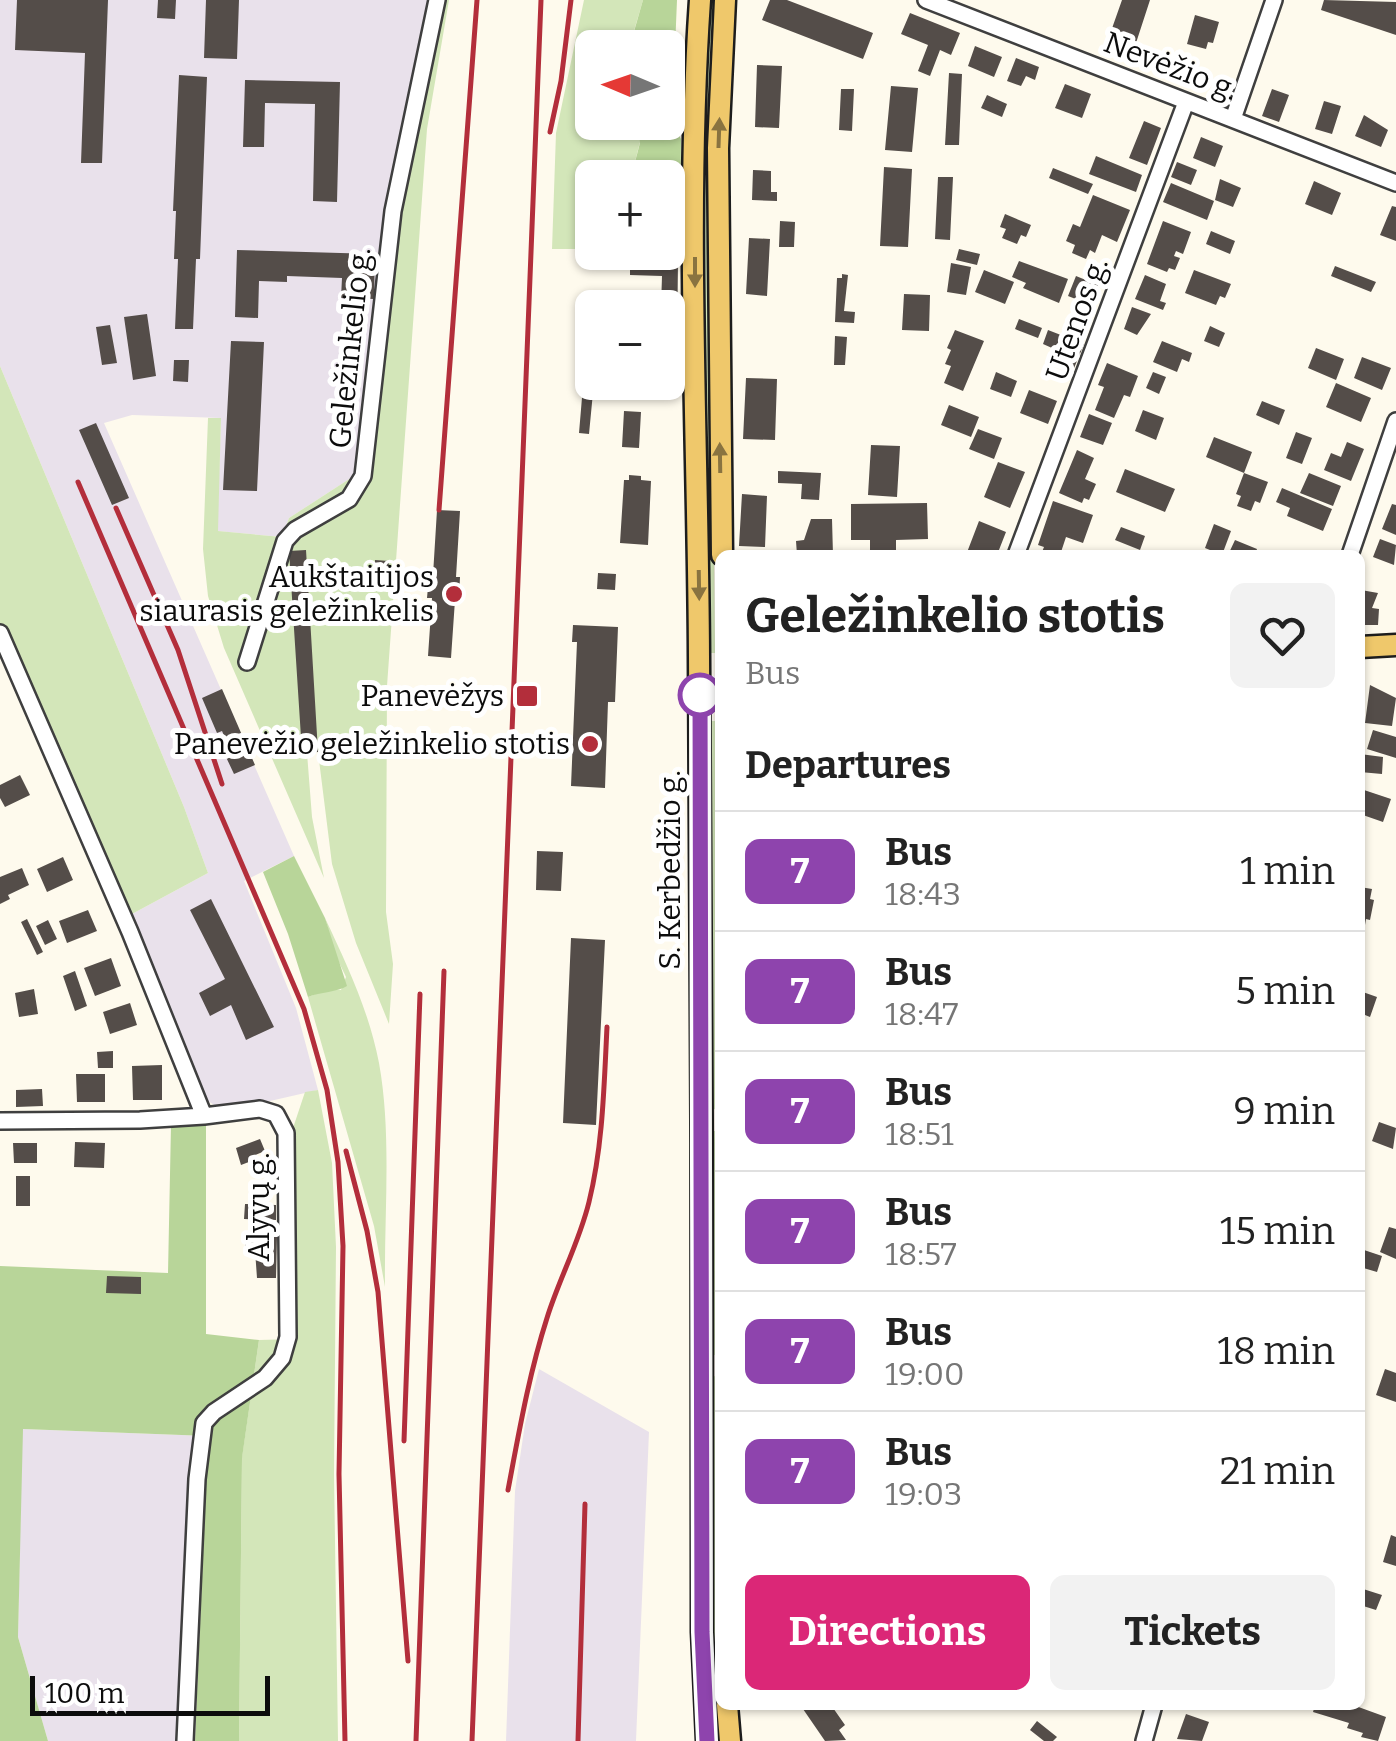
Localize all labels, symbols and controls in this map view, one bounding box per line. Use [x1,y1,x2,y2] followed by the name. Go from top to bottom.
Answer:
[1099,24,1243,108] street label: Nevėžio g.
[575,30,685,140] north arrow
[575,30,685,400] map controls
[711,116,727,148] one-way arrow
[575,160,685,270] button: +
[322,246,378,450] street label: Geležinkelio g.
[1038,252,1116,386] street label: Utenos g.
[688,257,704,289] one-way arrow
[575,290,685,400] button: −
[712,441,728,473] one-way arrow
[139,559,434,629] place label: Aukštaitijos siaurasis geležinkelis
[691,569,707,601] one-way arrow
[443,583,465,605] marker: Aukštaitijos siaurasis geležinkelis
[1230,583,1335,688] button: heart
[745,587,1165,645] text: Geležinkelio stotis
[745,654,800,692] text: Bus
[679,674,721,716] unlabelled marker
[360,678,504,714] place label: Panevėžys
[514,683,540,709] marker: Panevėžys
[174,726,570,762] place label: Panevėžio geležinkelio stotis
[579,733,601,755] marker: Panevėžio geležinkelio stotis
[745,742,951,788] text: Departures
[652,770,688,970] street label: S. Kerbedžio g.
[885,829,952,875] text: Bus
[1240,848,1335,894] text: 1 min
[791,850,809,892] text: 7
[885,875,961,913] text: 18:43
[885,949,952,995] text: Bus
[1235,968,1335,1014] text: 5 min
[791,970,809,1012] text: 7
[885,995,958,1033] text: 18:47
[885,1069,952,1115] text: Bus
[1234,1088,1335,1134] text: 9 min
[791,1090,809,1132] text: 7
[885,1115,954,1153] text: 18:51
[241,1152,277,1262] street label: Alyvų g.
[885,1189,952,1235] text: Bus
[1220,1208,1335,1254] text: 15 min
[791,1210,809,1252] text: 7
[885,1235,957,1273] text: 18:57
[885,1309,952,1355] text: Bus
[1218,1328,1335,1374] text: 18 min
[791,1330,809,1372] text: 7
[885,1355,965,1393] text: 19:00
[885,1429,952,1475] text: Bus
[1220,1448,1335,1494] text: 21 min
[791,1450,809,1492] text: 7
[885,1475,962,1513] text: 19:03
[745,1575,1030,1690] button: Directions
[1050,1575,1335,1690] button: Tickets
[30,1671,270,1716] scale bar
[45,1677,125,1710] text: 100 m

